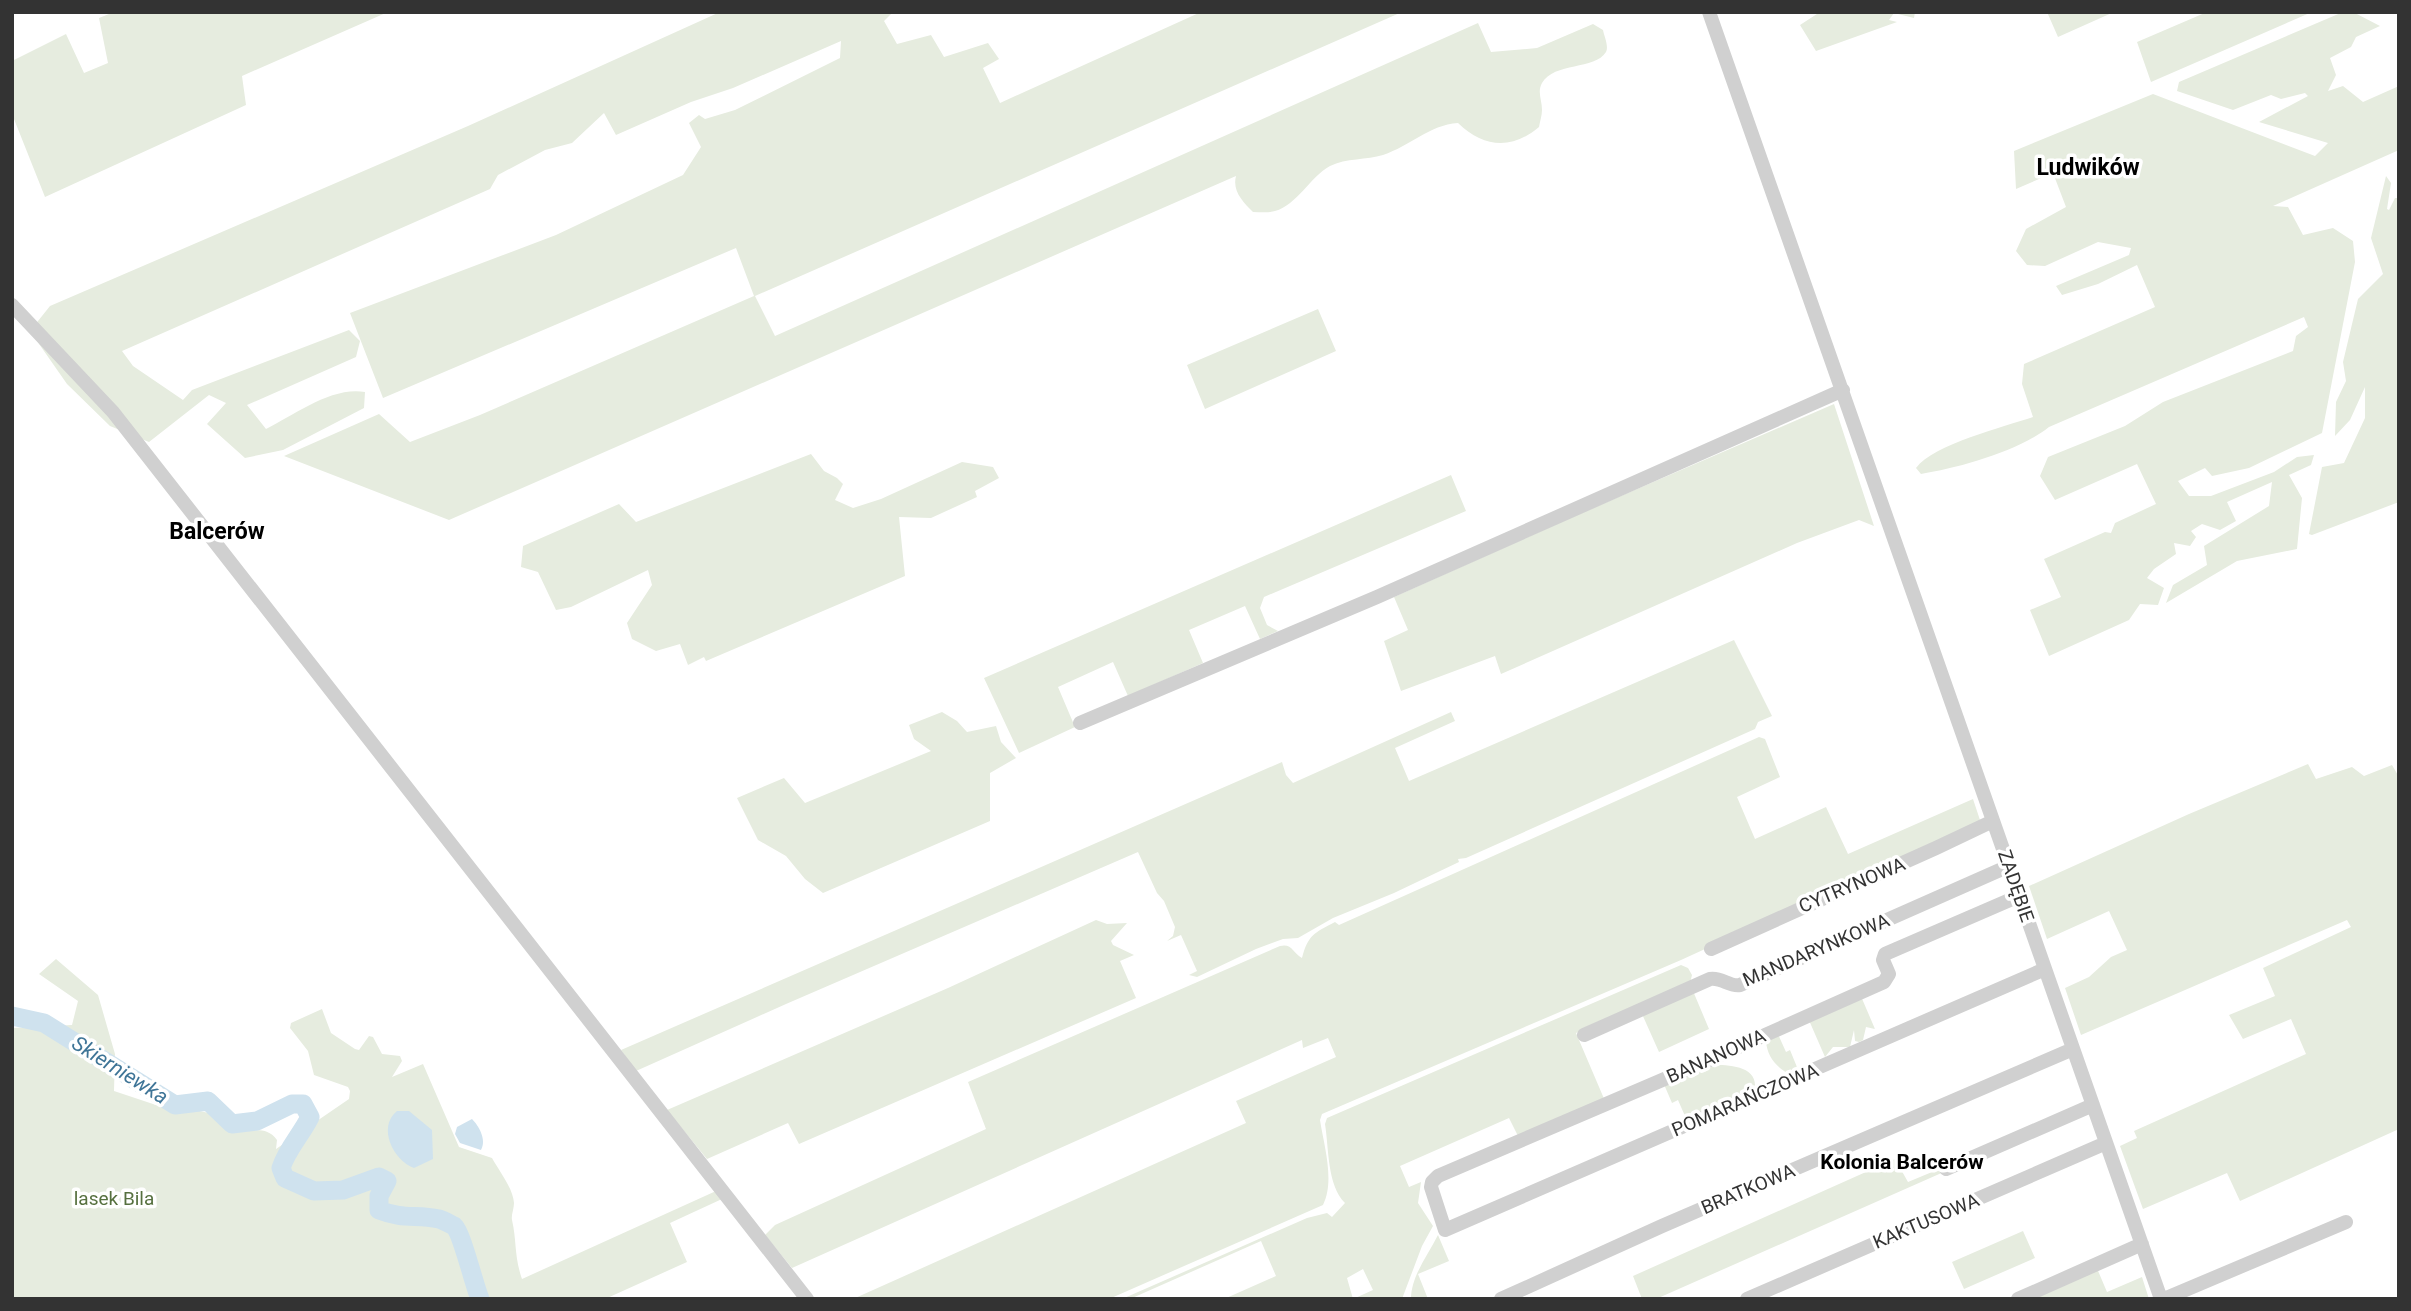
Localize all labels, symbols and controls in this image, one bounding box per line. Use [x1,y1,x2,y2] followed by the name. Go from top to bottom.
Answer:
[2036,154,2140,181] district label: Ludwików
[169,518,265,545] district label: Balcerów
[1993,847,2039,925] street label: ZADĘBIE
[1795,852,1909,918] street label: CYTRYNOWA
[1739,908,1893,991] street label: MANDARYNKOWA
[1663,1024,1770,1088] street label: BANANOWA
[68,1031,172,1109] water label: Skierniewka
[1668,1058,1822,1141] street label: POMARAŃCZOWA
[1820,1150,1984,1174] district label: Kolonia Balcerów
[1698,1159,1799,1219] street label: BRATKOWA
[74,1187,154,1210] park label: lasek Bila
[1869,1188,1983,1254] street label: KAKTUSOWA

